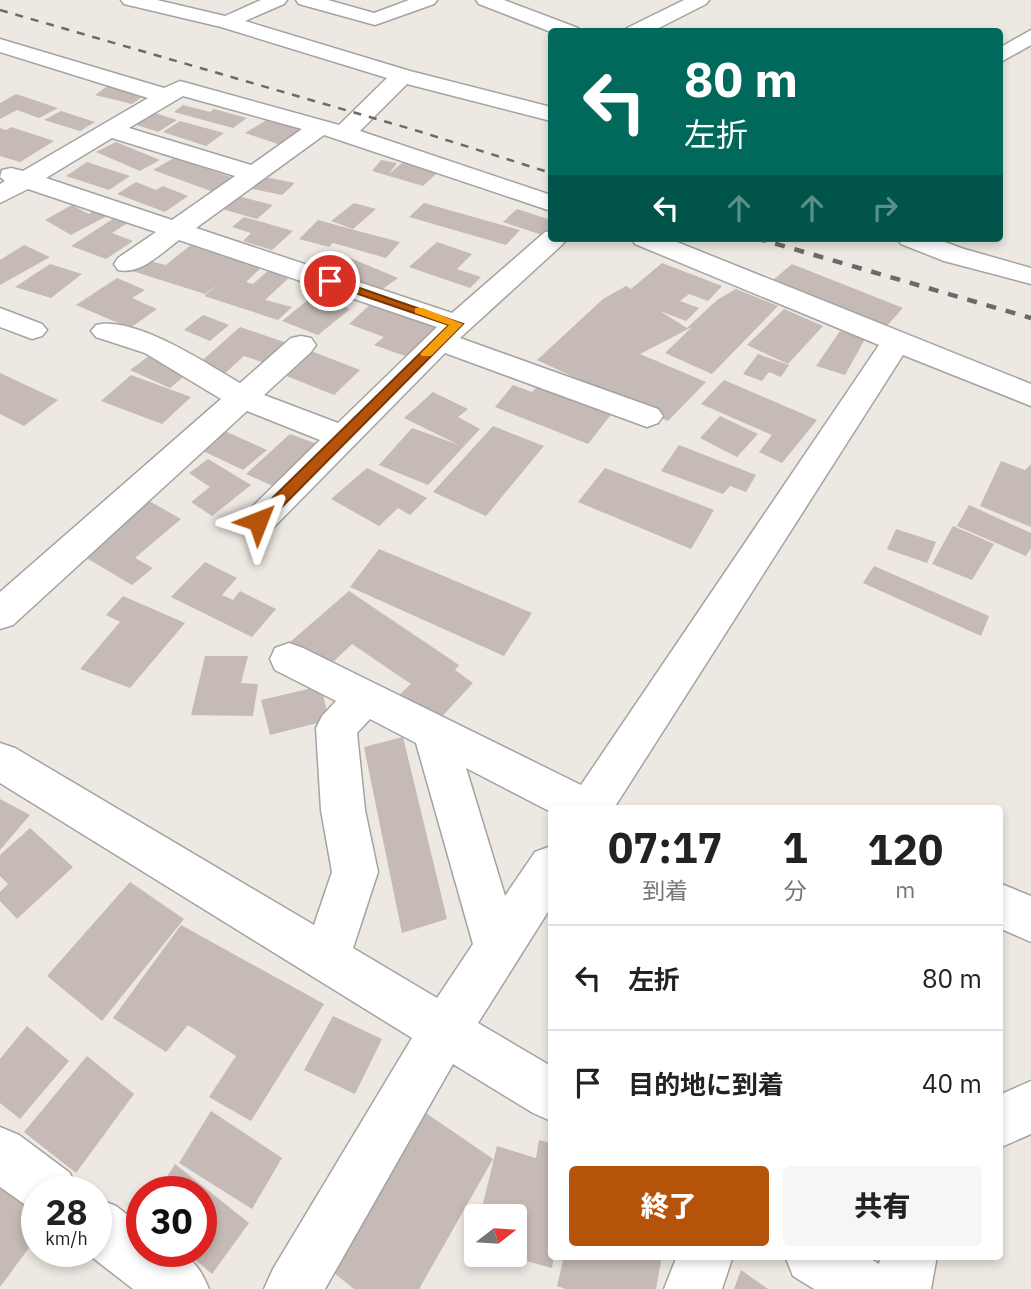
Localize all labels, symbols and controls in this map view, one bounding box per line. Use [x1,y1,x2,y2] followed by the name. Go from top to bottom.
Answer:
[684,47,798,110] text: 80 m
[569,56,660,147] icon: left
[684,113,748,155] text: 左折
[647,189,685,227] icon: left
[720,189,758,227] icon: ahead
[793,189,831,227] icon: ahead
[866,189,904,227] icon: right
[300,251,360,311] pin
[311,262,349,300] icon: arrive
[221,484,295,558] position arrow
[608,820,723,875] text: 07:17
[782,820,808,875] text: 1
[868,822,943,877] text: 120
[895,874,915,904] text: m
[642,875,688,905] text: 到着
[784,875,807,905] text: 分
[569,959,607,997] icon: left
[922,961,982,995] text: 80 m
[628,962,680,996] text: 左折
[569,1064,607,1102] icon: arrive
[922,1066,982,1100] text: 40 m
[628,1067,784,1101] text: 目的地に到着
[569,1166,769,1246] button: 終了
[783,1166,982,1246] button: 共有
[126,1176,217,1267] speed limit sign: 30
[45,1189,88,1235] text: 28
[464,1204,527,1267] north arrow
[464,1204,527,1267] map controls
[45,1227,88,1250] text: km/h

